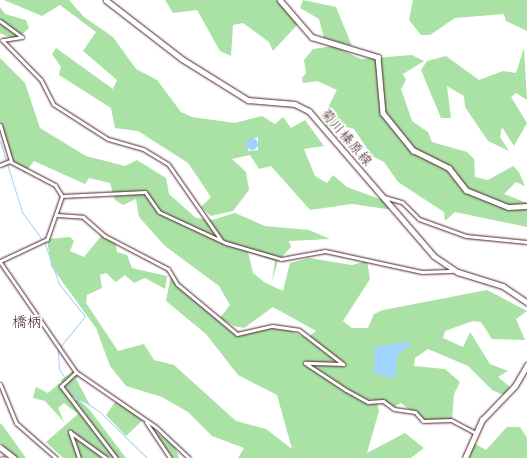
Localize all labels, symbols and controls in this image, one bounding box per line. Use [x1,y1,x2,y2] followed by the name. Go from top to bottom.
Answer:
[318,105,376,169] street label: 菊川榛原線
[12,312,42,330] district label: 橋柄

